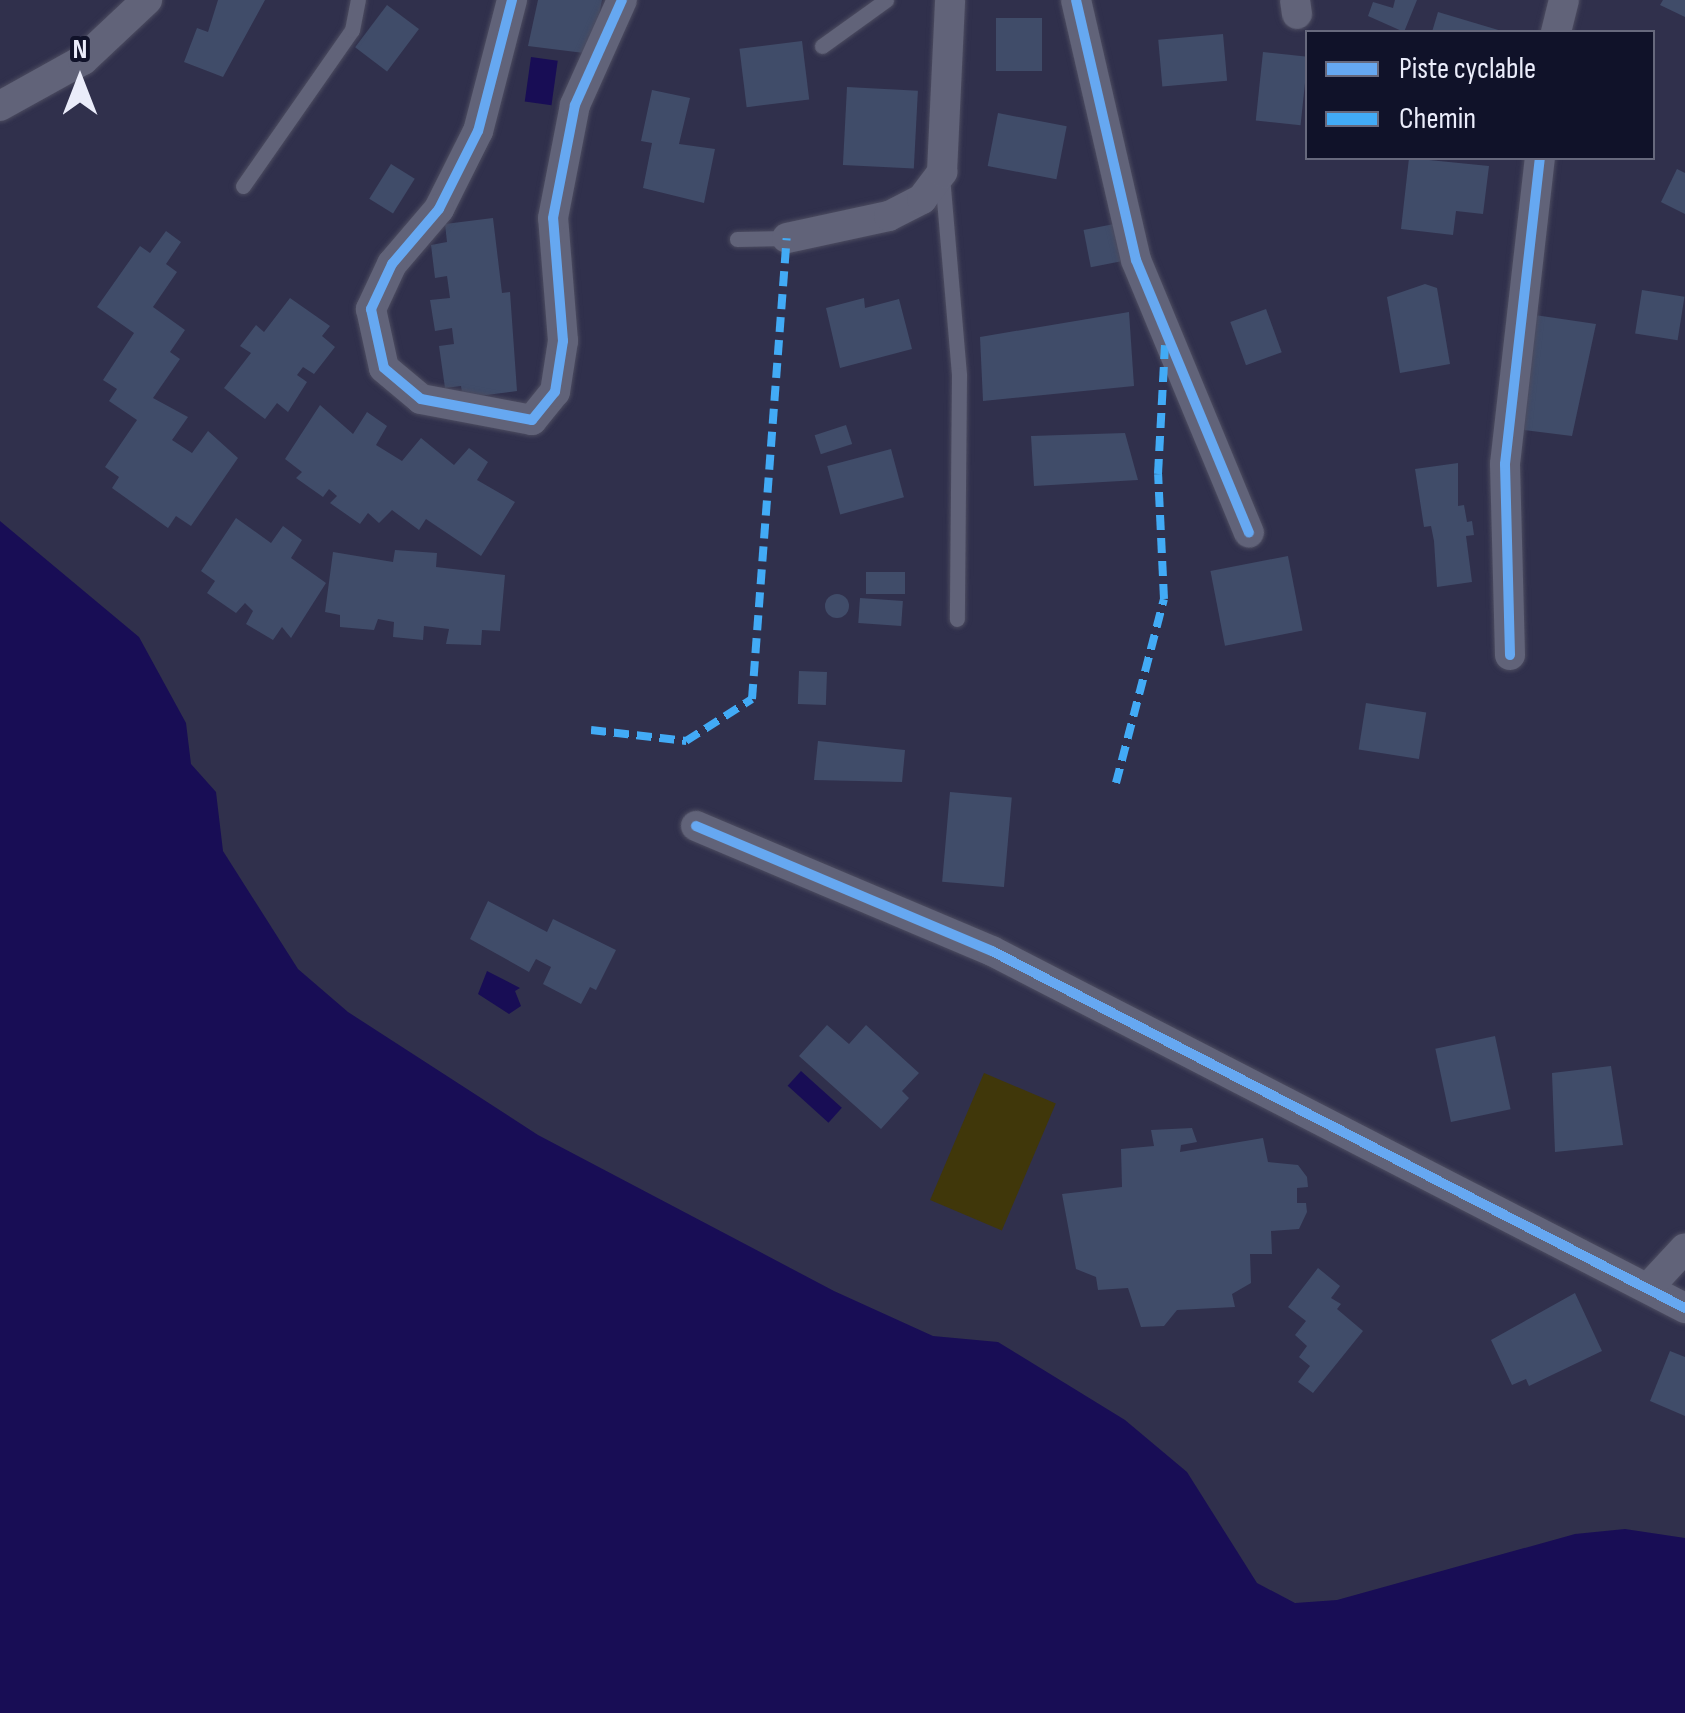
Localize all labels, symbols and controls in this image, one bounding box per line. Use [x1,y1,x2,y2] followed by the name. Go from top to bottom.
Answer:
[30,30,130,130] north arrow
[1305,30,1655,160] legend
[73,33,87,66] text: N
[1399,51,1536,87] text: Piste cyclable
[1399,101,1476,137] text: Chemin

